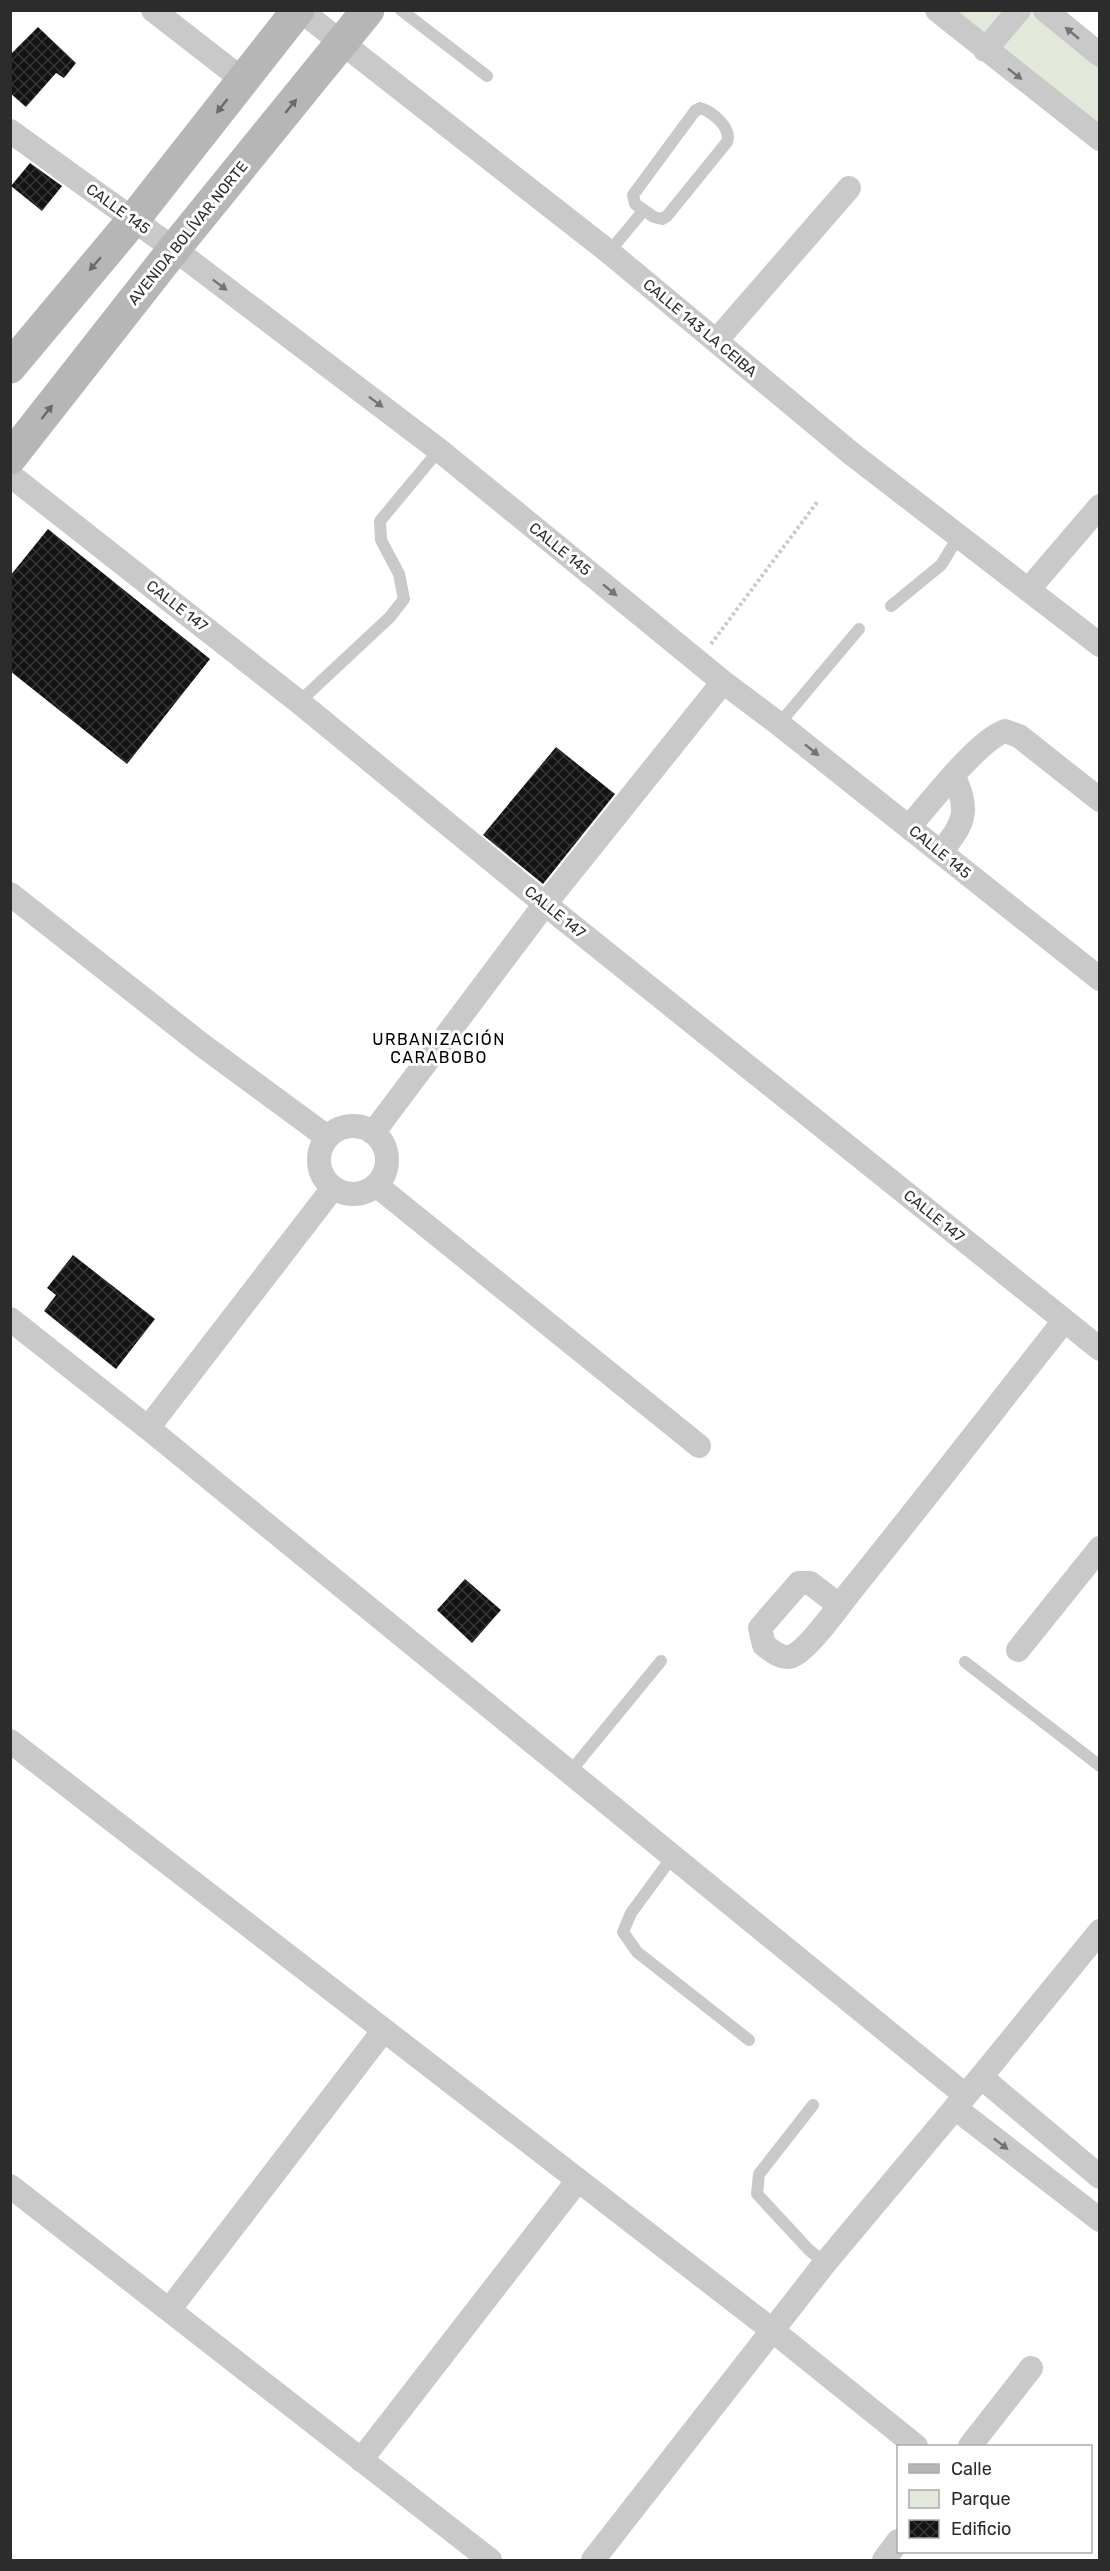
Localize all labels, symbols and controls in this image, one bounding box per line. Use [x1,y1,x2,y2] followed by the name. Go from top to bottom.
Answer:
[1065,27,1080,40] one-way arrow
[1008,67,1023,79] one-way arrow
[216,98,229,114] one-way arrow
[284,99,296,114] one-way arrow
[124,158,252,308] street label: AVENIDA BOLÍVAR NORTE
[83,180,153,238] street label: CALLE 145
[89,256,102,271] one-way arrow
[639,275,761,381] street label: CALLE 143 LA CEIBA
[213,278,228,290] one-way arrow
[368,396,383,408] one-way arrow
[40,404,52,419] one-way arrow
[525,519,595,579] street label: CALLE 145
[143,577,211,636] street label: CALLE 147
[602,583,618,596] one-way arrow
[804,743,820,756] one-way arrow
[905,822,975,882] street label: CALLE 145
[521,882,589,942] street label: CALLE 147
[372,1029,506,1067] district label: URBANIZACIÓN CARABOBO
[900,1186,968,1246] street label: CALLE 147
[993,2137,1008,2149] one-way arrow
[897,2445,1092,2553] legend
[951,2458,992,2480] text: Calle
[951,2488,1011,2510] text: Parque
[951,2518,1011,2540] text: Edificio

